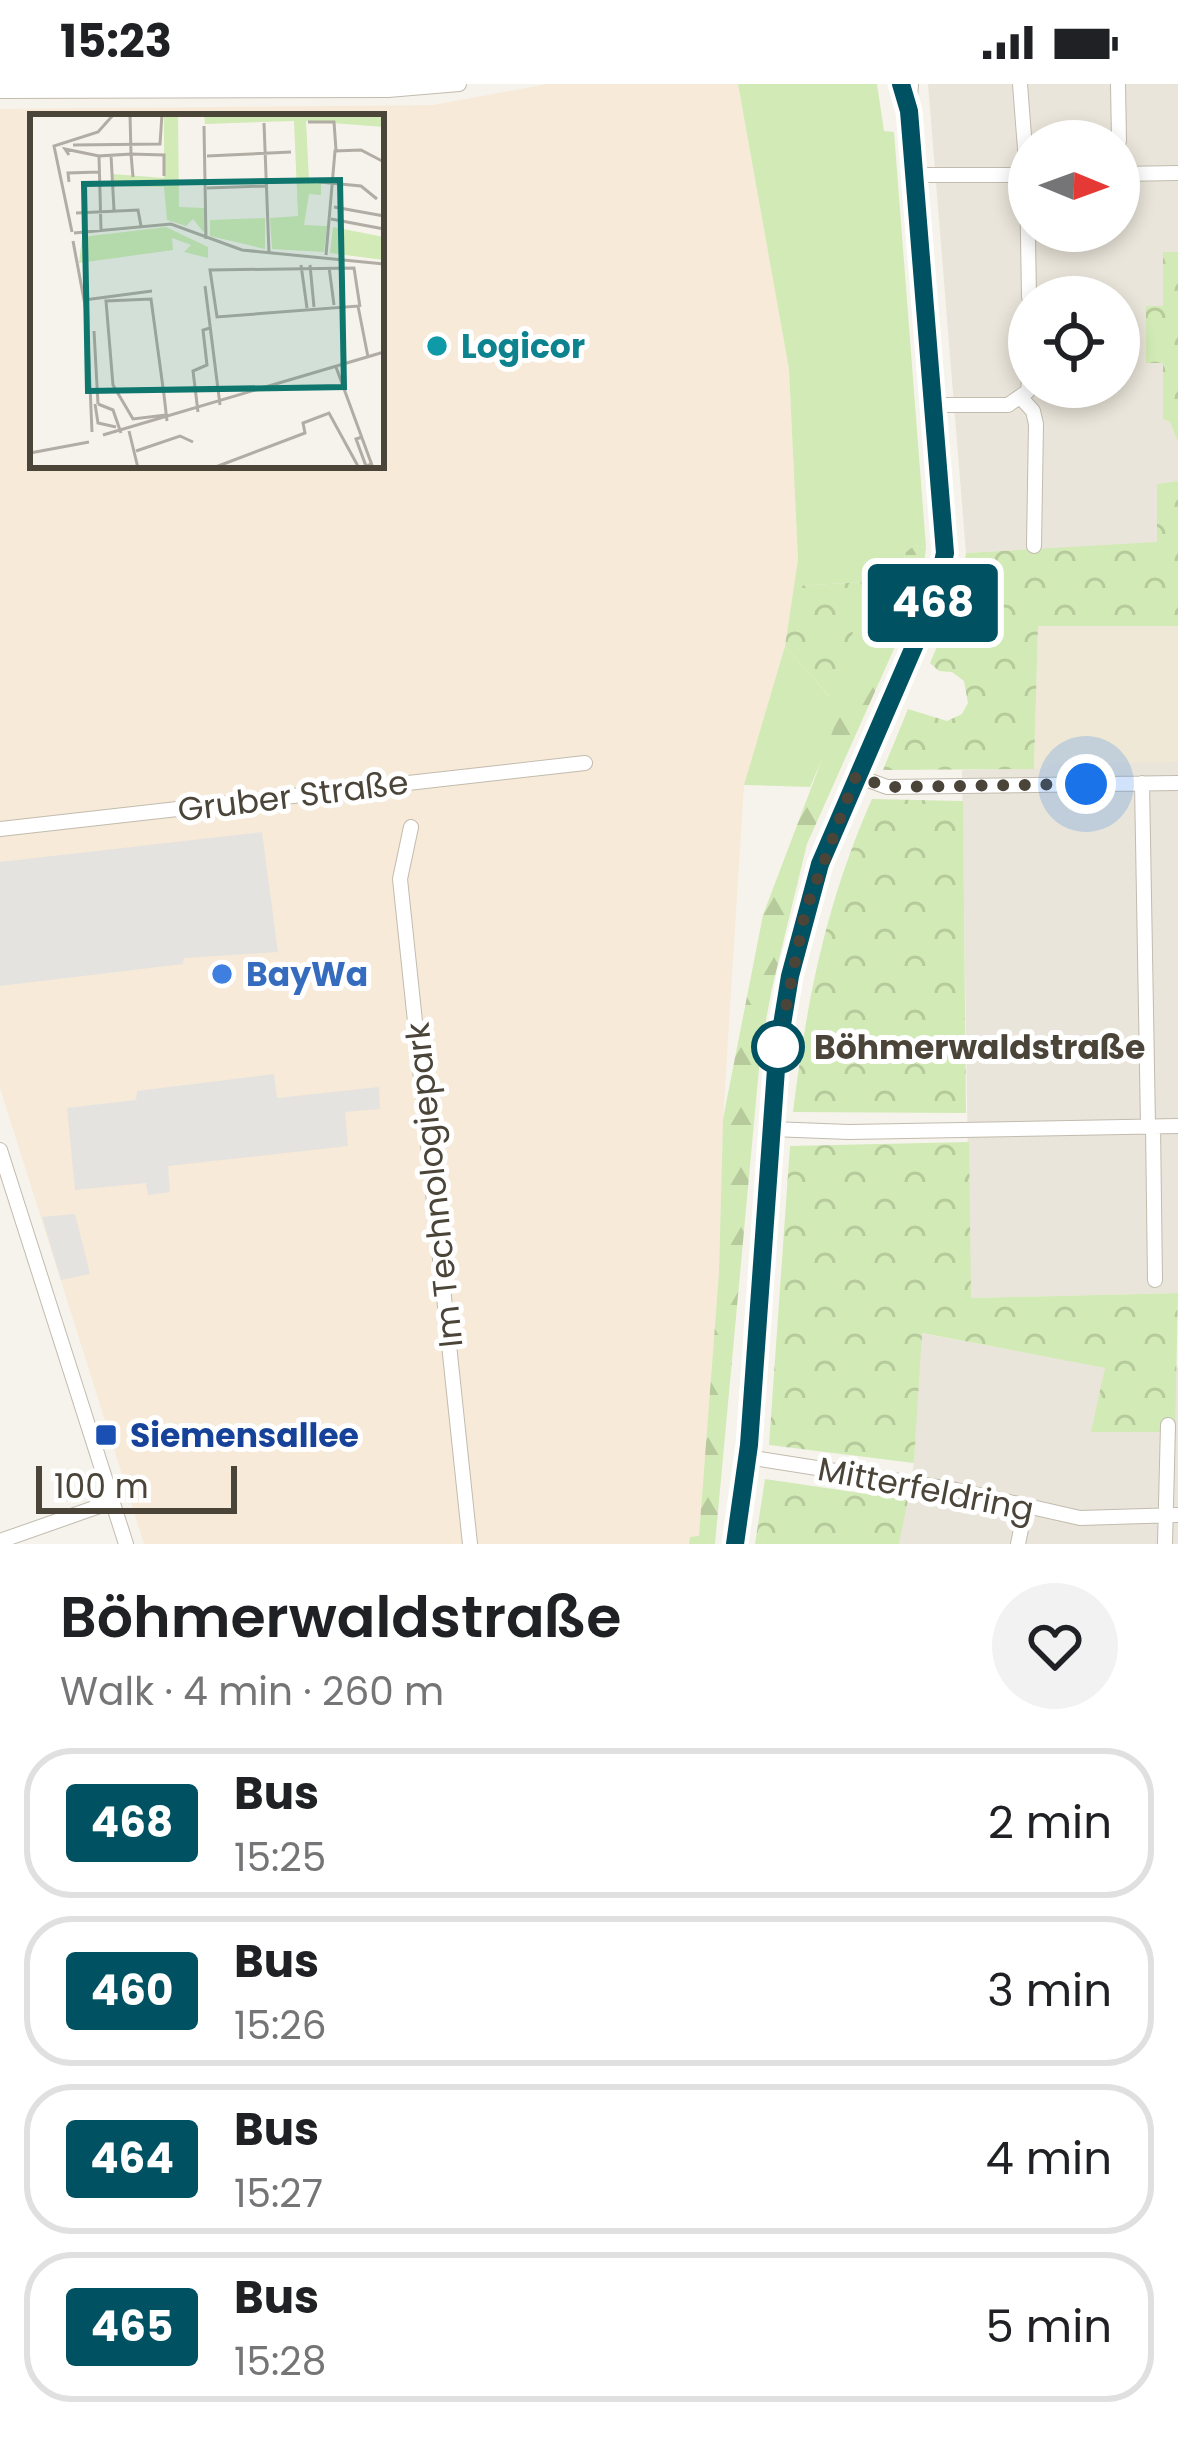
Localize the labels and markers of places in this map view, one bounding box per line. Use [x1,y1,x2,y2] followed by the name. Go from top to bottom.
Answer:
[461,323,585,370] place label: Logicor
[424,333,450,359] marker: Logicor
[246,951,368,998] place label: BayWa
[209,961,235,987] marker: BayWa
[753,1022,803,1072] marker: Böhmerwaldstraße
[814,1024,1145,1071] place label: Böhmerwaldstraße
[130,1412,359,1459] place label: Siemensallee
[93,1422,119,1448] marker: Siemensallee

